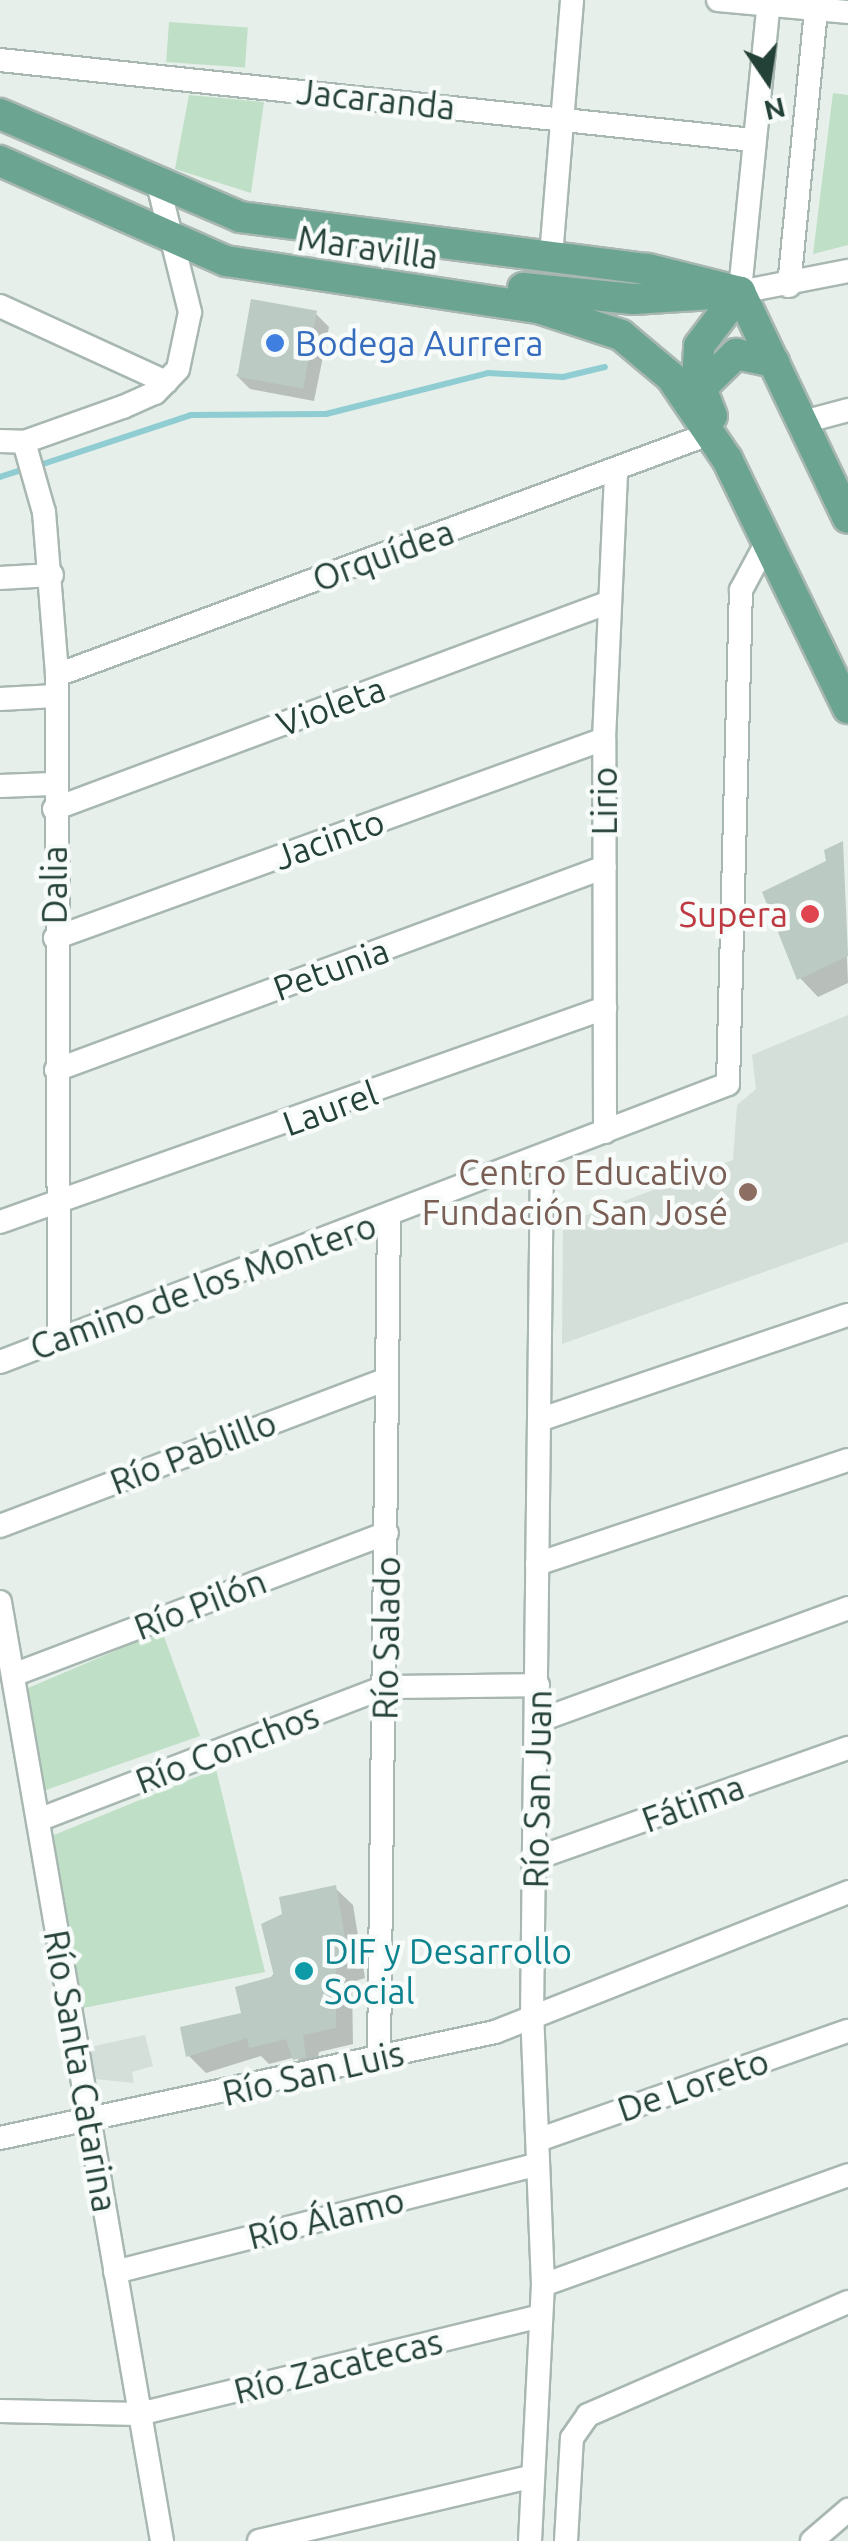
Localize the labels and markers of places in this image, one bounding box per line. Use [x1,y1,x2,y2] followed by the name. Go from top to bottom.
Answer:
[295,322,543,364] place label: Bodega Aurrera
[264,332,286,354] marker: Bodega Aurrera
[679,893,788,935] place label: Supera
[797,901,823,927] marker: Supera
[422,1151,728,1233] place label: Centro Educativo Fundación San José
[737,1181,759,1203] marker: Centro Educativo Fundación San José
[324,1930,572,2012] place label: DIF y Desarrollo Social
[293,1960,315,1982] marker: DIF y Desarrollo Social

